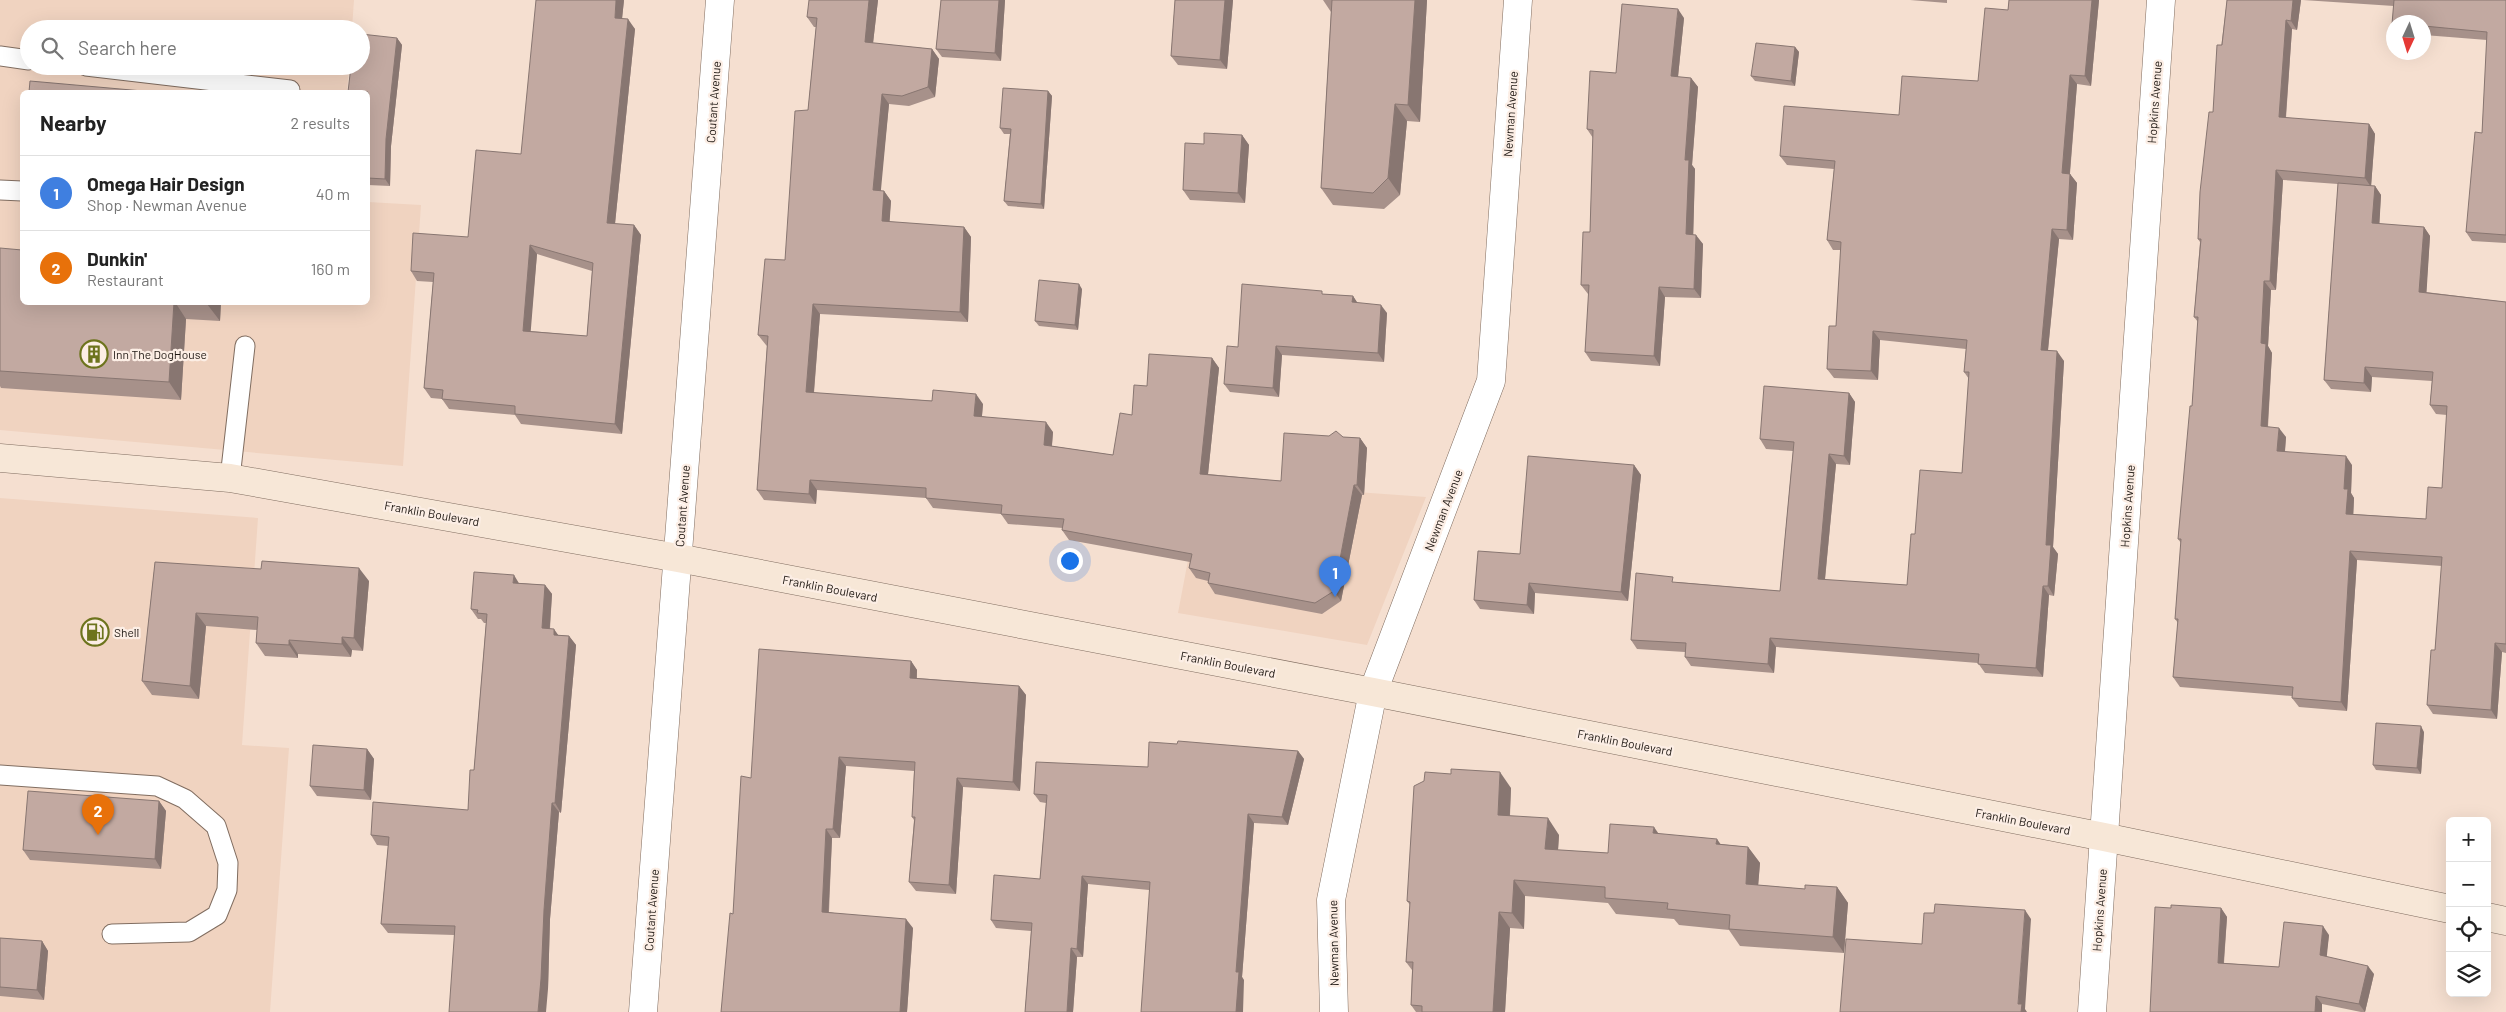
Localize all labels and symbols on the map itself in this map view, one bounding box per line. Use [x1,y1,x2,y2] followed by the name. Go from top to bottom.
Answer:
[2386,15,2431,60] north arrow
[2144,60,2164,144] street label: Hopkins Avenue
[703,61,723,143] street label: Coutant Avenue
[1500,71,1520,157] street label: Newman Avenue
[79,339,109,369] building icon: Inn The DogHouse
[113,347,207,361] place label: Inn The DogHouse
[2117,464,2137,548] street label: Hopkins Avenue
[672,465,692,547] street label: Coutant Avenue
[1421,467,1465,553] street label: Newman Avenue
[383,498,481,528] street label: Franklin Boulevard
[1057,548,1083,574] your location
[1319,556,1351,597] pin: 1
[781,572,879,604] street label: Franklin Boulevard
[80,617,110,647] fuel station icon: Shell
[114,625,139,639] place label: Shell
[1179,648,1277,680] street label: Franklin Boulevard
[1576,726,1674,758] street label: Franklin Boulevard
[82,794,114,835] pin: 2
[1974,805,2072,837] street label: Franklin Boulevard
[2089,868,2109,952] street label: Hopkins Avenue
[641,869,661,951] street label: Coutant Avenue
[1325,900,1341,986] street label: Newman Avenue

